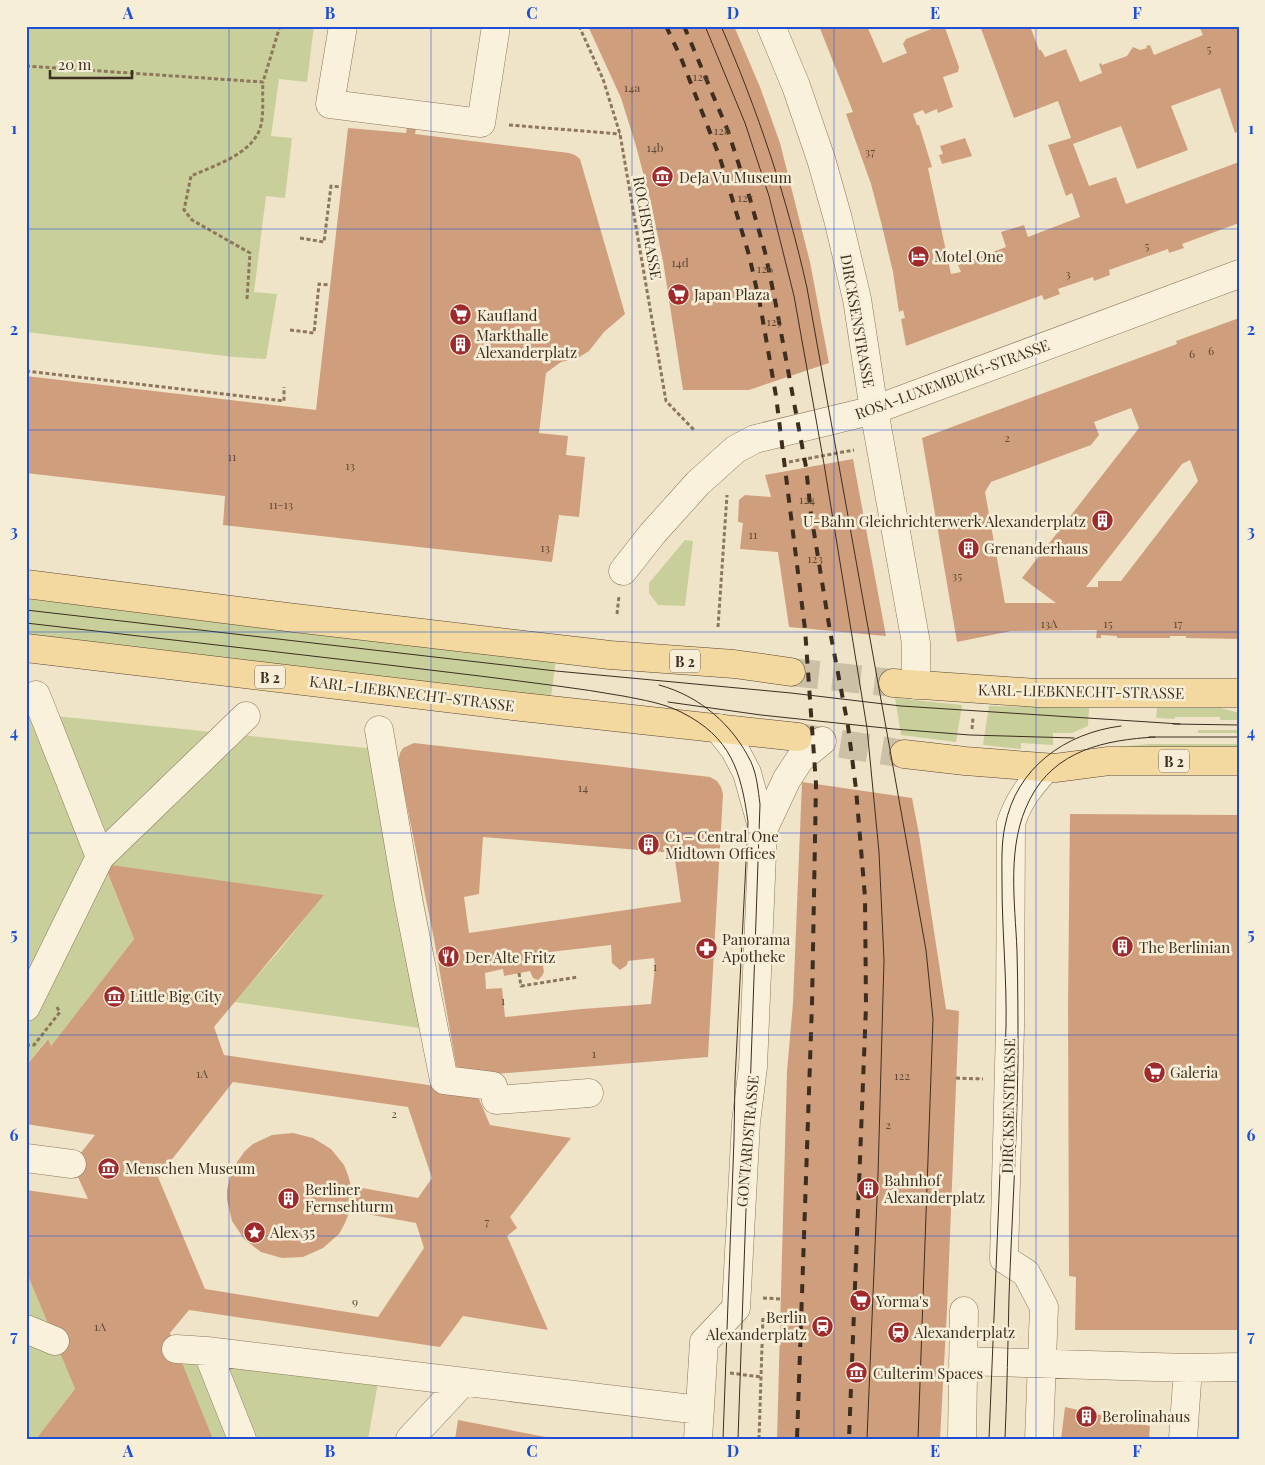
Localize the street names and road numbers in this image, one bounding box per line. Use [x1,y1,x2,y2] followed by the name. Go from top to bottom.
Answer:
[629,175,667,281] street label: ROCHSTRASSE
[836,253,880,389] street label: DIRCKSENSTRASSE
[852,334,1052,424] street label: ROSA-LUXEMBURG-STRASSE
[670,649,700,672] road number: B 2
[255,666,285,689] road number: B 2
[308,671,516,715] street label: KARL-LIEBKNECHT-STRASSE
[978,679,1184,703] street label: KARL-LIEBKNECHT-STRASSE
[1159,749,1189,772] road number: B 2
[997,1038,1019,1174] street label: DIRCKSENSTRASSE
[731,1074,763,1208] street label: GONTARDSTRASSE

